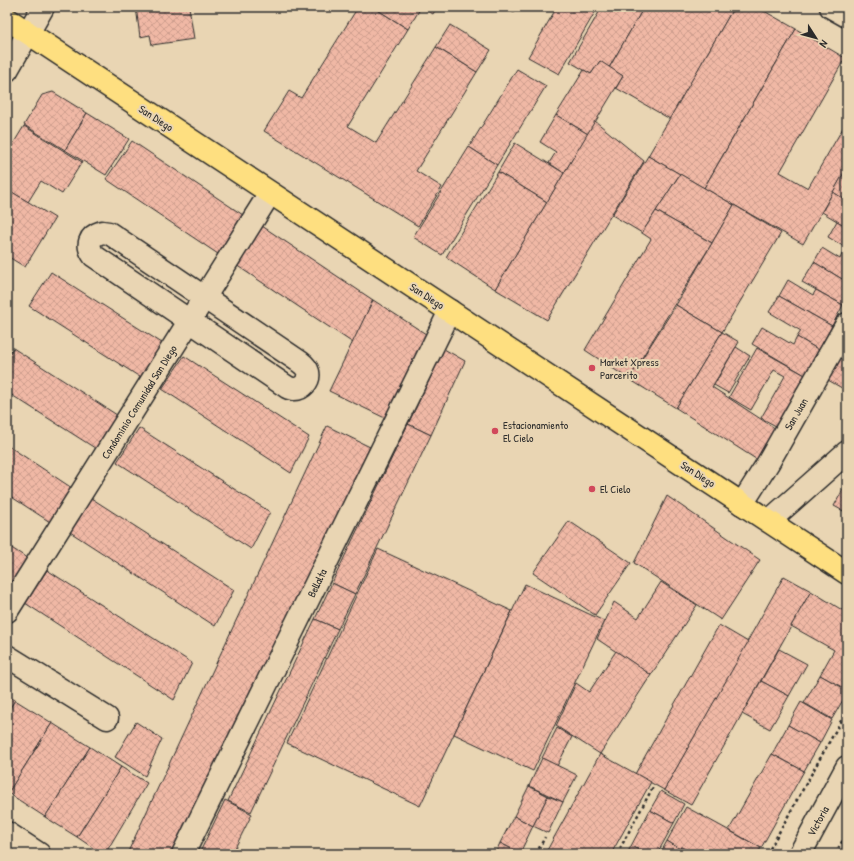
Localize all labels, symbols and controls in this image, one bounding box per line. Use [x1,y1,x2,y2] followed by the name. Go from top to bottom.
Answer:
[796,18,836,58] north arrow
[817,37,831,50] text: N
[136,102,176,135] street label: San Diego
[407,280,447,313] street label: San Diego
[98,342,180,462] street label: Condominio Comunidad San Diego
[600,355,659,382] place label: Market Xpress Parcerito
[587,363,597,373] marker: Market Xpress Parcerito
[781,395,811,432] street label: San Juan
[503,418,569,445] place label: Estacionamiento El Cielo
[490,426,500,436] marker: Estacionamiento El Cielo
[678,458,718,491] street label: San Diego
[600,482,631,496] place label: El Cielo
[587,484,597,494] marker: El Cielo
[304,566,330,600] street label: Bellalta
[804,803,832,838] street label: Victoria

